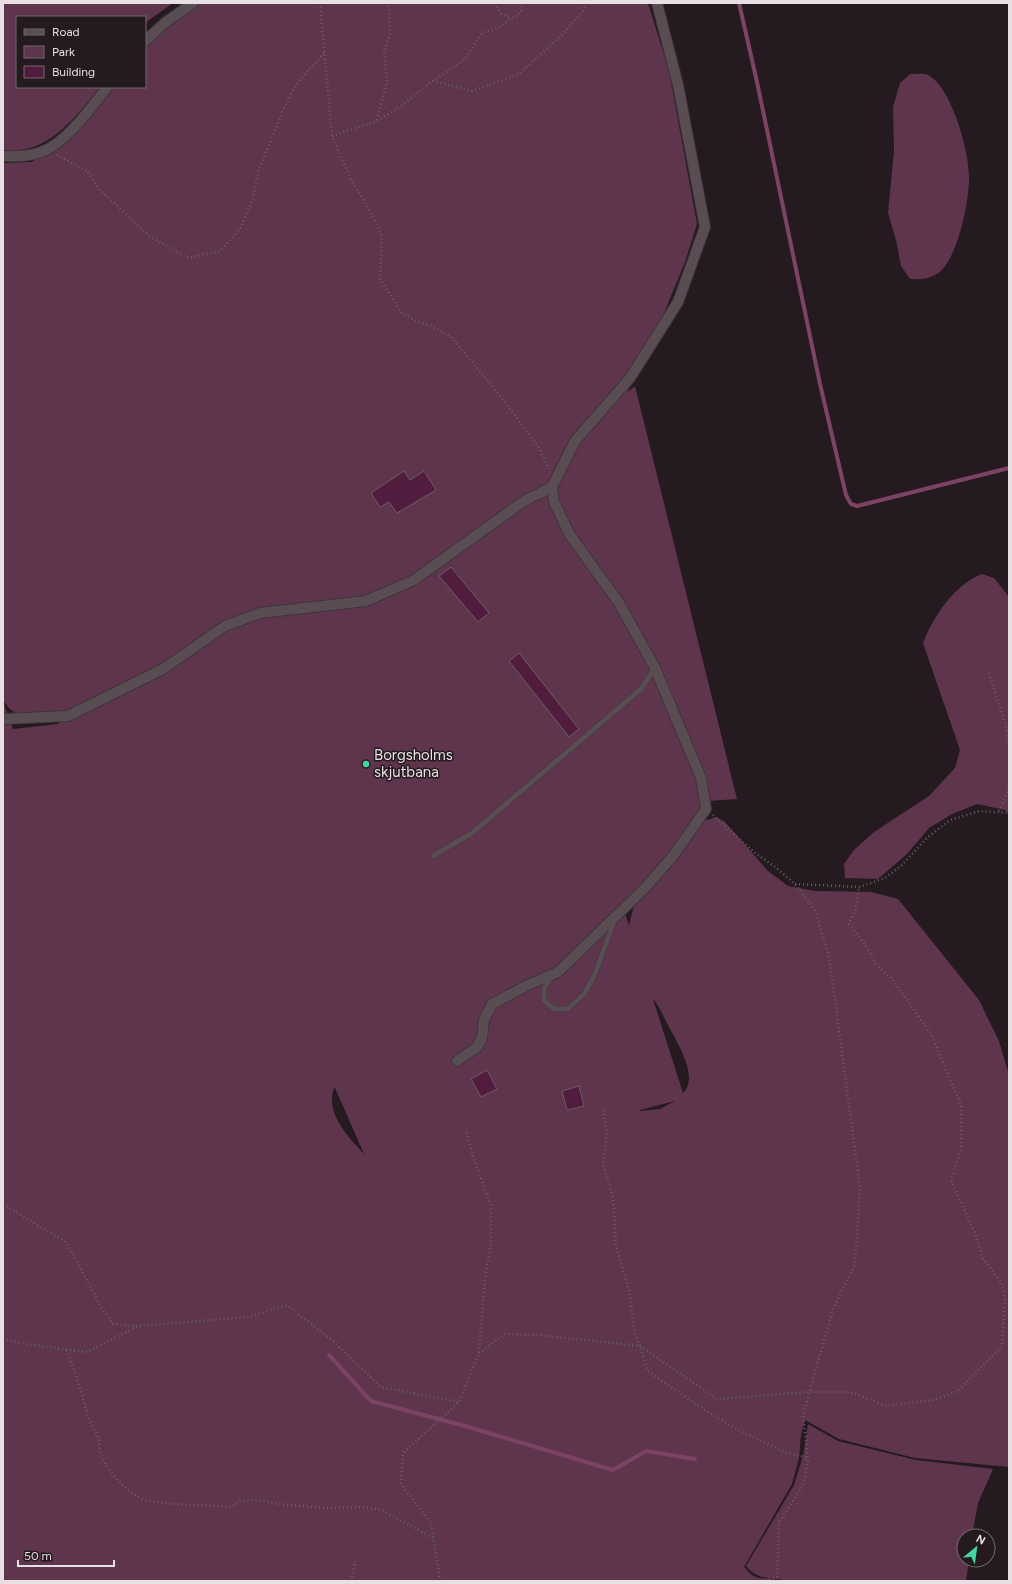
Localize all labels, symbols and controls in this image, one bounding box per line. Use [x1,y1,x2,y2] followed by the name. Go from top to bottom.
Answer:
[16,16,146,88] legend
[52,25,80,39] text: Road
[52,45,75,59] text: Park
[52,65,95,79] text: Building
[374,746,453,781] place label: Borgsholms skjutbana
[361,759,371,769] marker: Borgsholms skjutbana
[956,1528,996,1568] north arrow
[974,1532,987,1547] text: N
[18,1542,114,1568] scale bar
[24,1549,52,1563] text: 50 m

